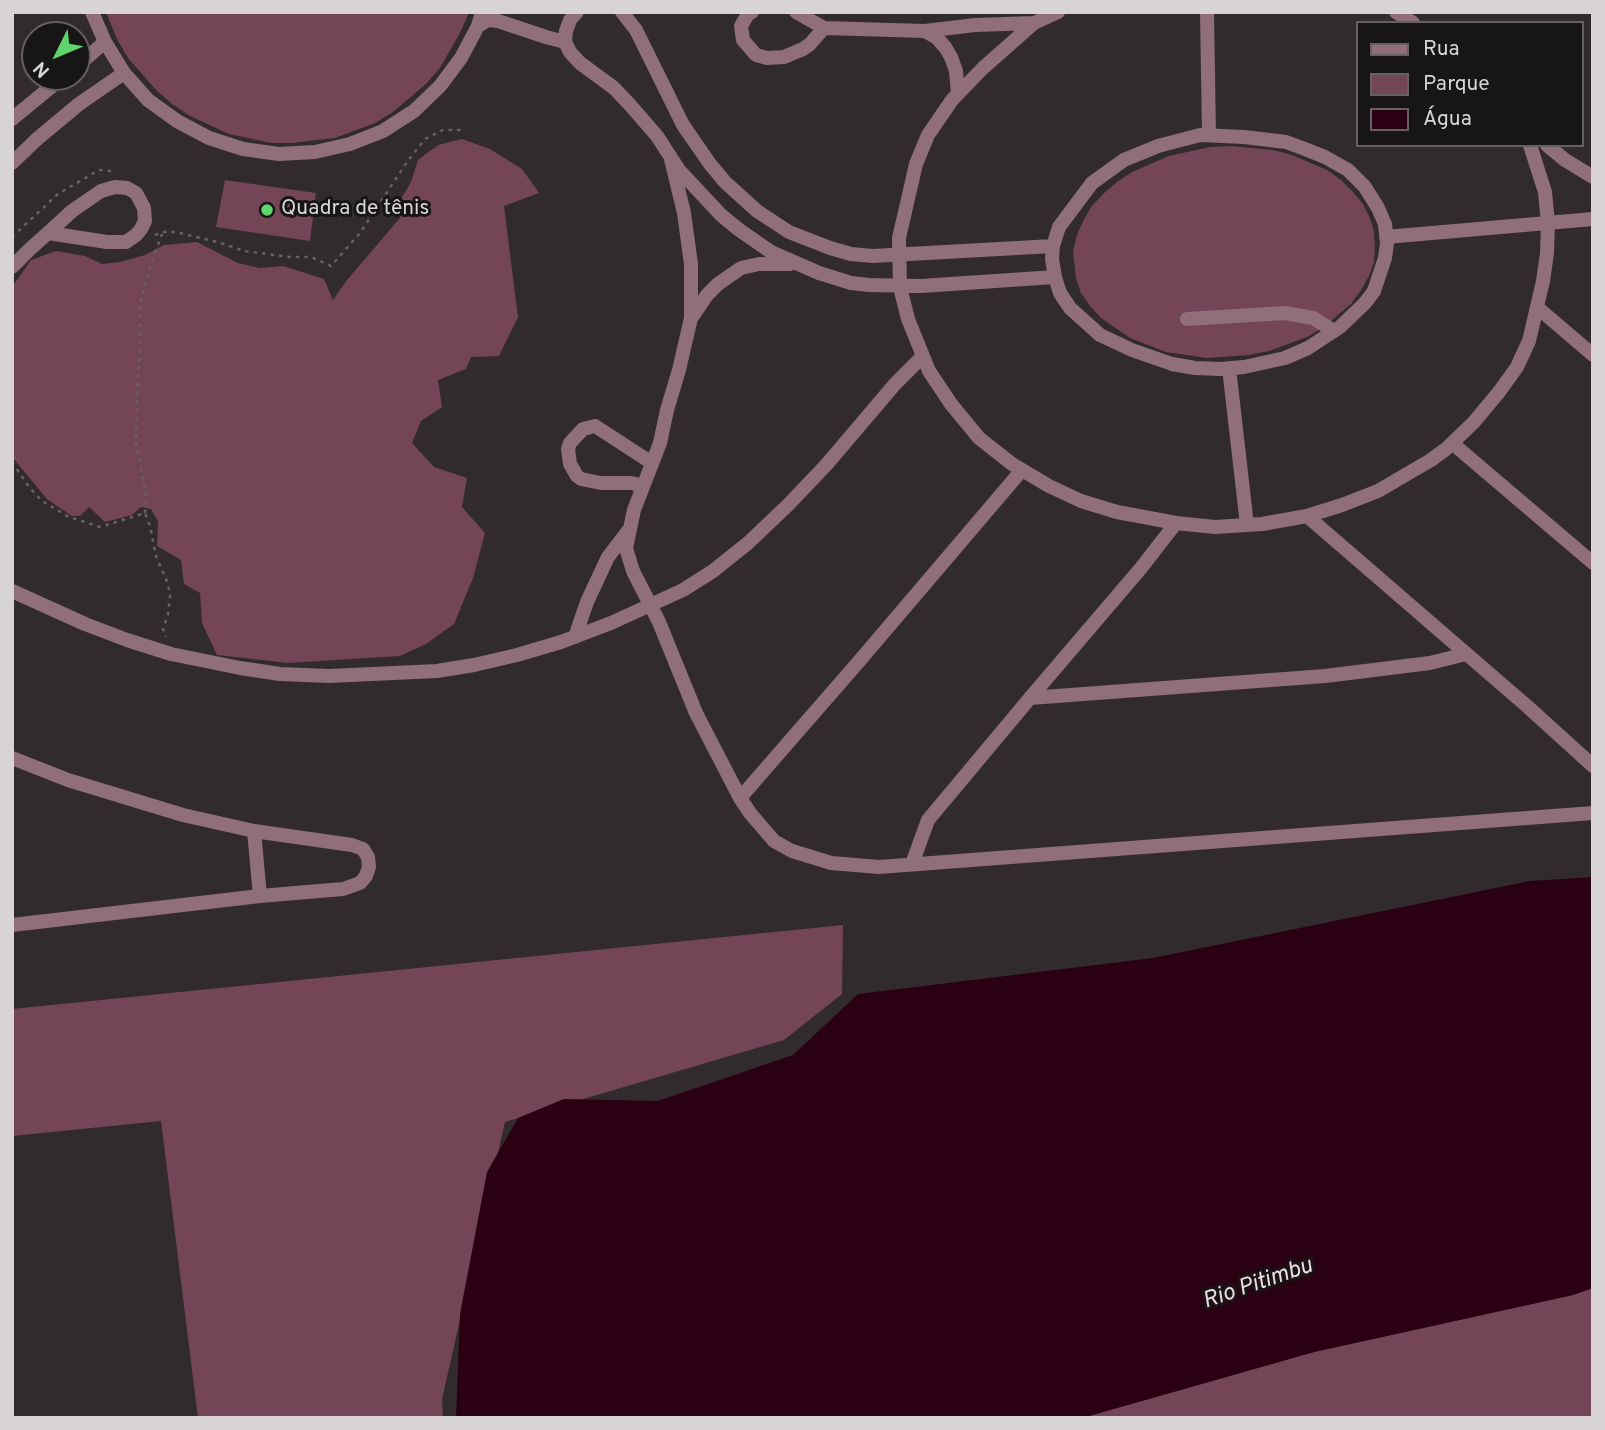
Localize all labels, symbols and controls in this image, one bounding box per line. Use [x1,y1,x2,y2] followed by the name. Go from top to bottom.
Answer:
[21,21,91,91] north arrow
[1356,21,1584,147] legend
[1423,36,1460,63] text: Rua
[29,56,56,82] text: N
[1423,71,1490,98] text: Parque
[1423,106,1472,133] text: Água
[281,197,429,223] place label: Quadra de tênis
[259,202,275,218] marker: Quadra de tênis
[1199,1253,1317,1317] water label: Rio Pitimbu

